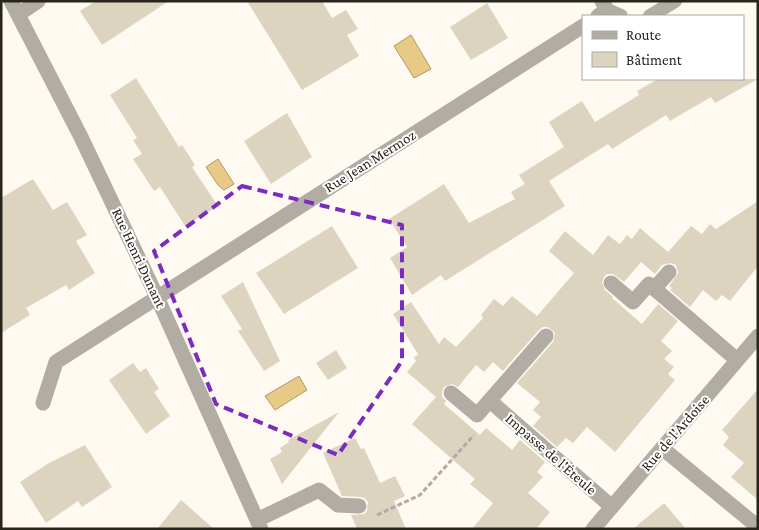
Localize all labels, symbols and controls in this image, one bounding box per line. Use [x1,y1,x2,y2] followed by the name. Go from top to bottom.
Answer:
[582,15,744,80] legend
[626,27,661,43] text: Route
[626,52,683,68] text: Bâtiment
[321,127,419,196] street label: Rue Jean Mermoz
[109,206,170,311] street label: Rue Henri Dunant
[638,391,713,474] street label: Rue de l'Ardoise
[502,410,600,499] street label: Impasse de l'Éteule

